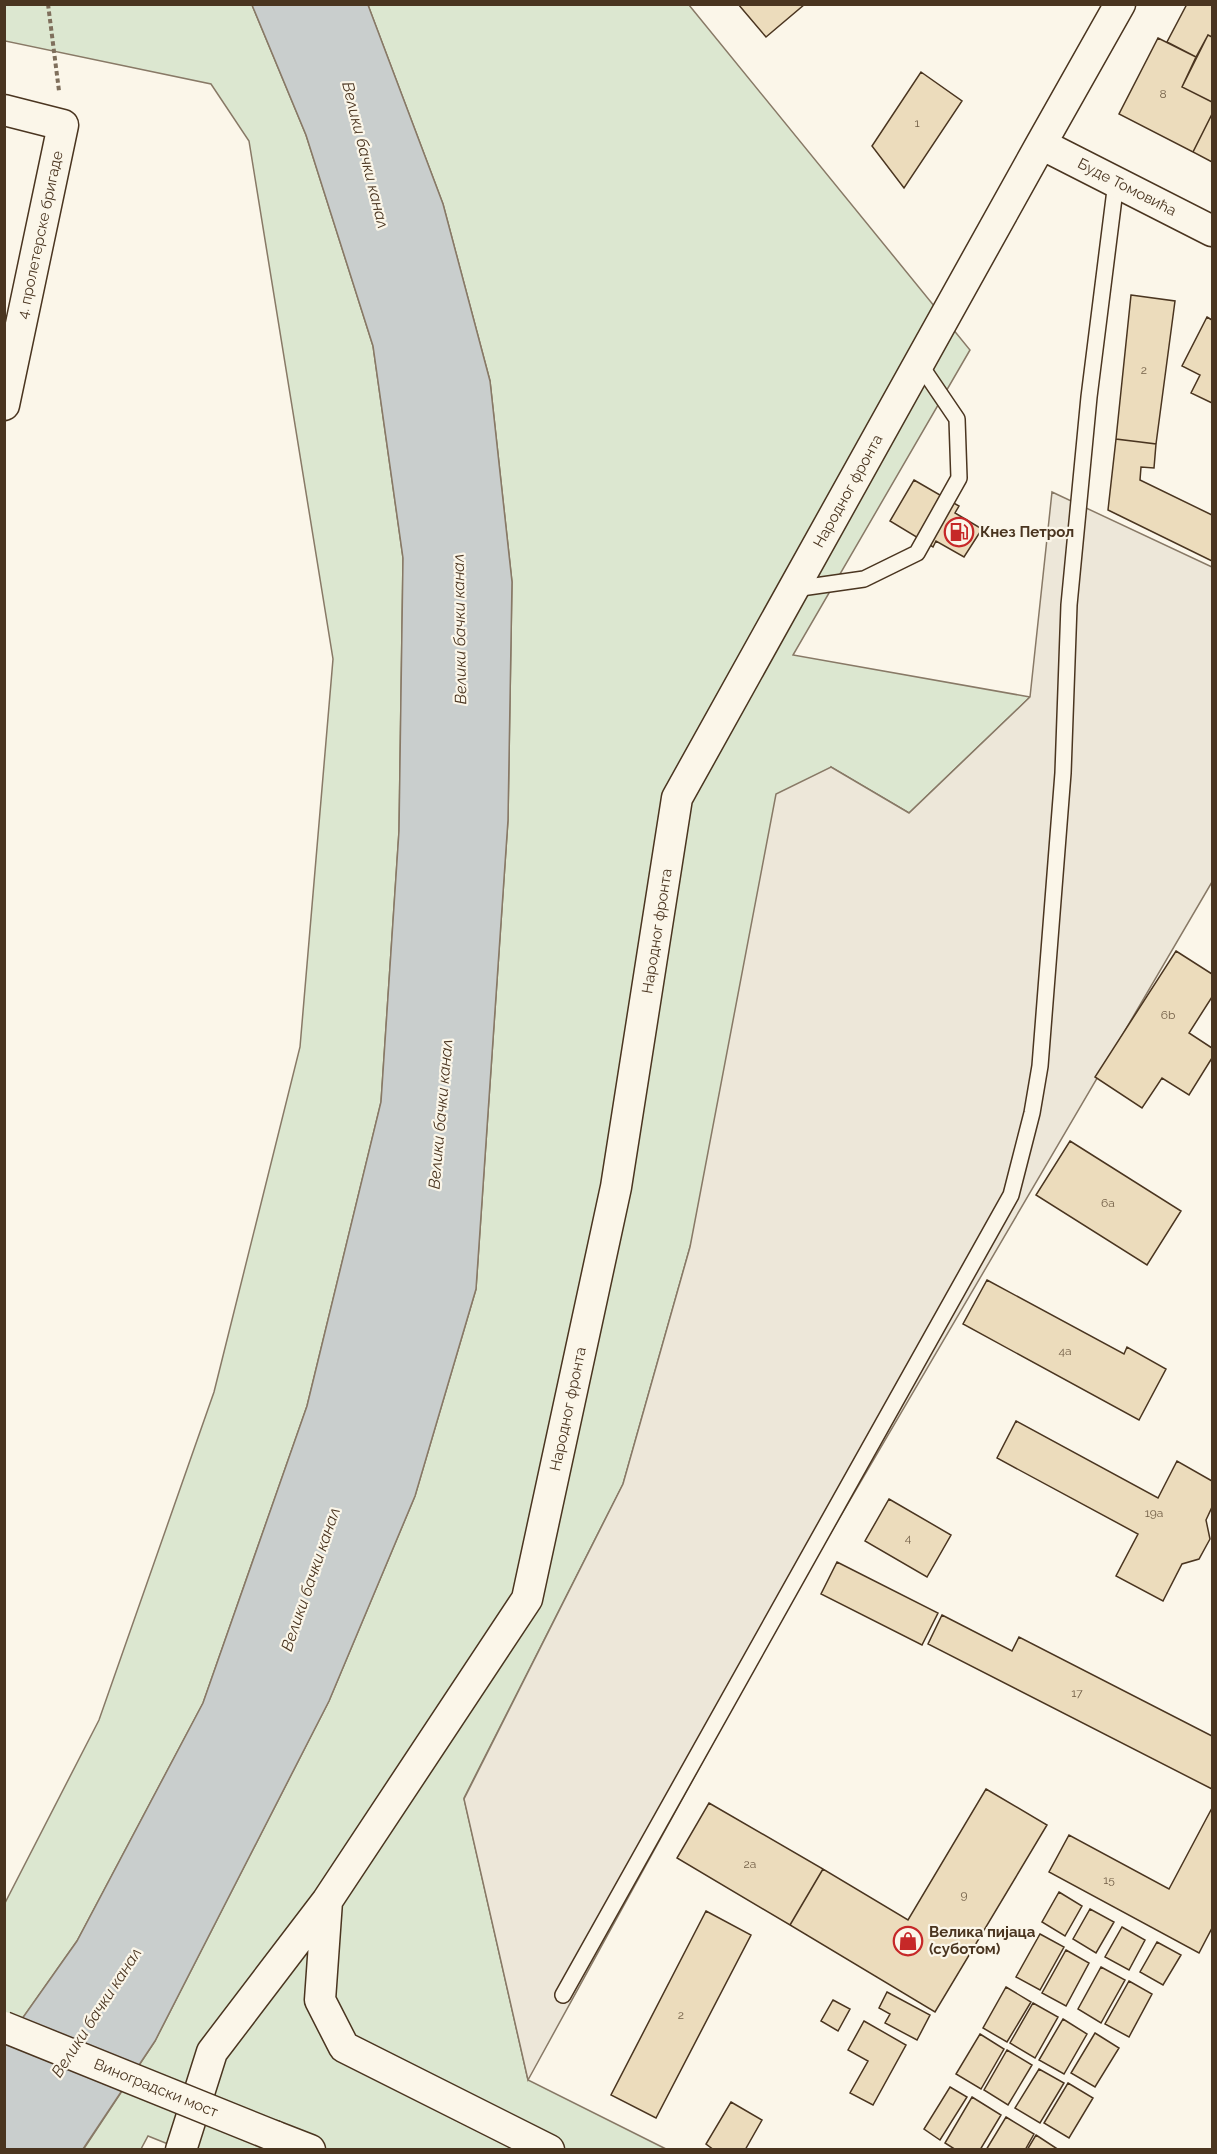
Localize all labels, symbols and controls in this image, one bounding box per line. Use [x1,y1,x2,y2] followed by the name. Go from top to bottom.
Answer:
[338,80,393,231] water label: Велики бачки канал
[1159,87,1167,101] house number: 8
[914,116,920,130] house number: 1
[13,149,67,321] street label: 4. пролетерске бригаде
[1075,154,1179,220] street label: Буде Томовића
[1141,363,1147,377] house number: 2
[810,431,886,551] street label: Народног фронта
[943,516,975,548] fuel station icon: Кнез Петрол
[980,523,1074,541] place label: Кнез Петрол
[449,553,470,705] water label: Велики бачки канал
[638,867,676,995] street label: Народног фронта
[1161,1008,1175,1022] house number: 6b
[424,1038,457,1190] water label: Велики бачки канал
[1101,1196,1115,1210] house number: 6a
[1058,1344,1072,1358] house number: 4a
[546,1345,590,1473] street label: Народног фронта
[277,1505,344,1654] water label: Велики бачки канал
[1145,1506,1163,1520] house number: 19a
[905,1531,912,1545] house number: 4
[1071,1686,1083,1700] house number: 17
[744,1857,756,1871] house number: 2a
[1103,1873,1115,1887] house number: 15
[960,1888,968,1902] house number: 9
[929,1923,1036,1958] place label: Велика пијаца (суботом)
[892,1925,924,1957] shop icon: Велика пијаца (суботом)
[47,1944,145,2081] water label: Велики бачки канал
[678,2008,684,2022] house number: 2
[91,2055,221,2121] street label: Виноградски мост

